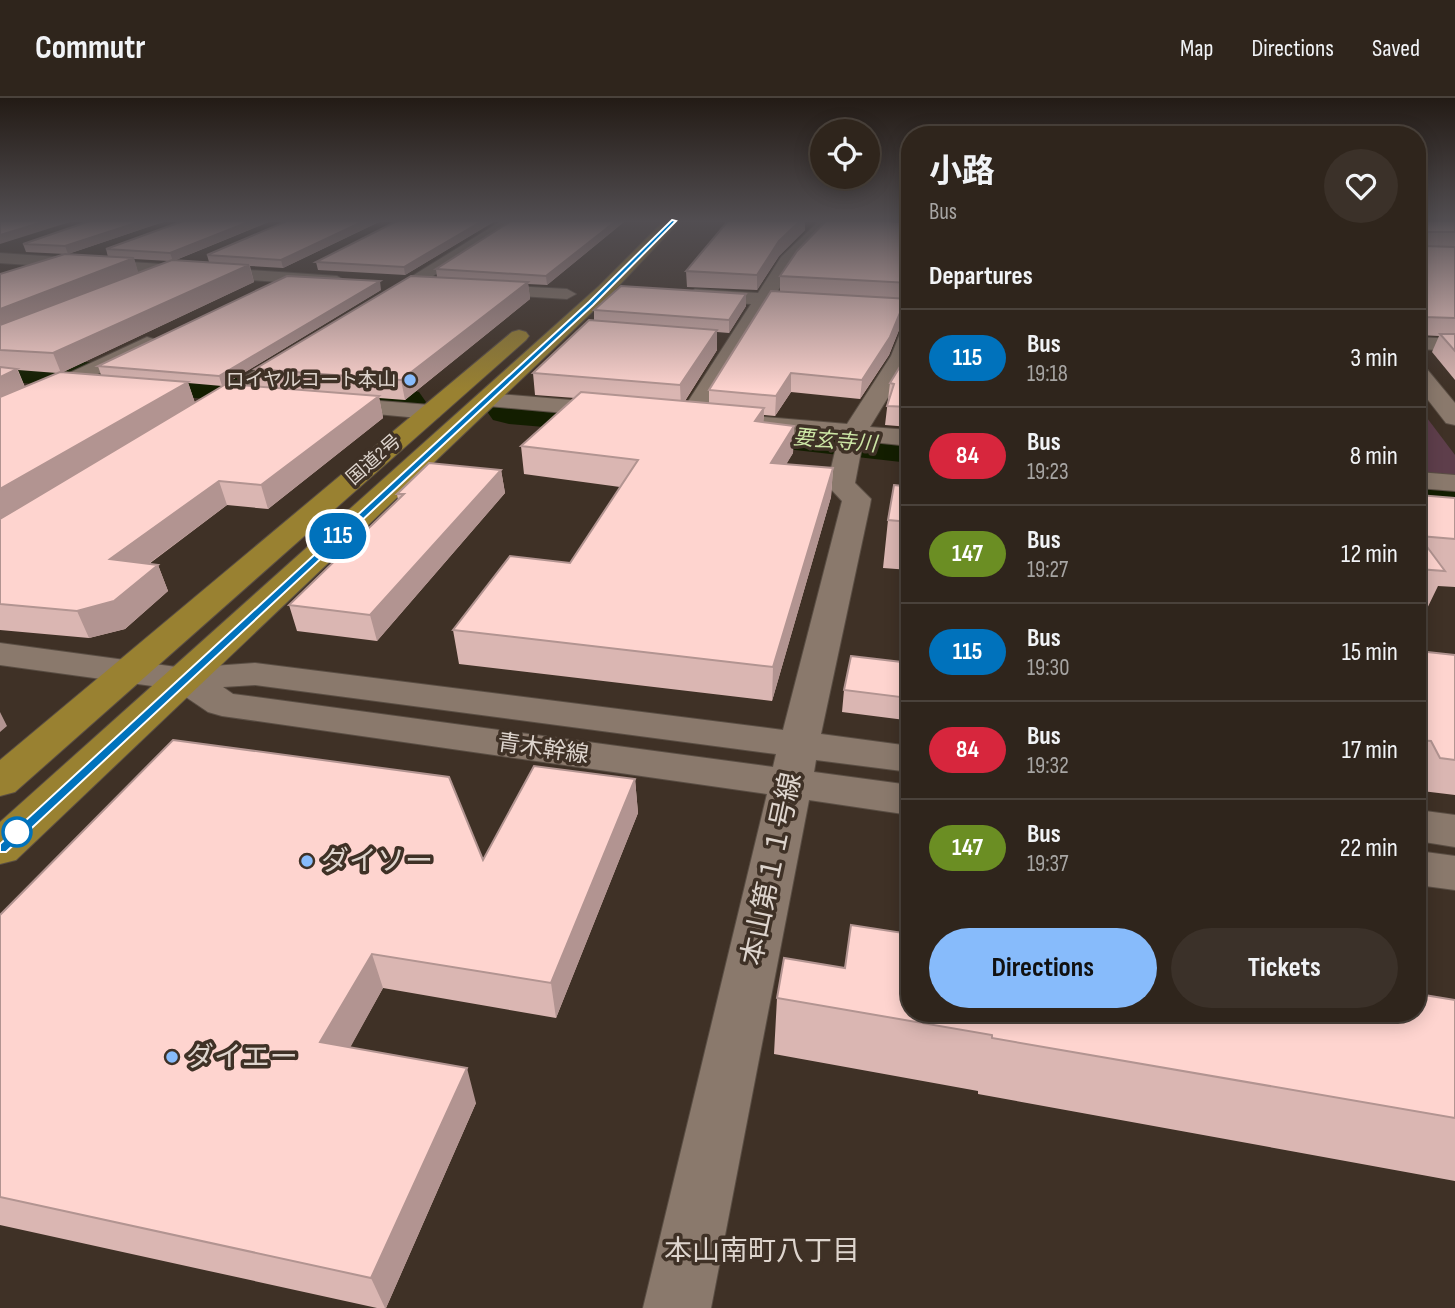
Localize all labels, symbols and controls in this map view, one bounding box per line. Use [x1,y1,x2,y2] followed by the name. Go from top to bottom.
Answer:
[35,28,145,68] text: Commutr
[1180,34,1213,63] text: Map
[1251,34,1334,63] text: Directions
[1372,34,1420,63] text: Saved
[810,119,880,189] map controls
[810,119,880,189] button: locate
[1324,149,1398,223] button: heart
[929,152,995,192] text: 小路
[929,198,957,226] text: Bus
[929,261,1033,292] text: Departures
[1027,329,1061,360] text: Bus
[953,343,982,372] text: 115
[1350,343,1398,374] text: 3 min
[1027,360,1068,388] text: 19:18
[226,369,396,392] place label: ロイヤルコート本山
[402,372,418,388] marker: ロイヤルコート本山
[792,425,880,457] water label: 要玄寺川
[1027,427,1061,458] text: Bus
[342,430,406,490] street label: 国道2号
[956,441,979,470] text: 84
[1350,441,1398,472] text: 8 min
[1027,458,1069,486] text: 19:23
[298,513,378,559] line badge: 115
[323,521,353,550] text: 115
[1027,525,1061,556] text: Bus
[952,539,983,568] text: 147
[1341,539,1398,570] text: 12 min
[1027,556,1068,584] text: 19:27
[1027,623,1061,654] text: Bus
[953,637,982,666] text: 115
[1342,637,1398,668] text: 15 min
[1027,654,1069,682] text: 19:30
[1027,721,1061,752] text: Bus
[495,729,591,769] street label: 青木幹線
[956,735,979,764] text: 84
[1342,735,1398,766] text: 17 min
[1027,752,1069,780] text: 19:32
[735,770,809,968] street label: 本山第１１号線
[2,817,32,847] unlabelled marker
[1027,819,1061,850] text: Bus
[952,833,983,862] text: 147
[1340,833,1398,864] text: 22 min
[321,845,433,878] place label: ダイソー
[1027,850,1068,878] text: 19:37
[299,853,315,869] marker: ダイソー
[929,928,1157,1008] button: Directions
[1171,928,1398,1008] button: Tickets
[186,1041,298,1074] place label: ダイエー
[164,1049,180,1065] marker: ダイエー
[664,1235,860,1268] district label: 本山南町八丁目

